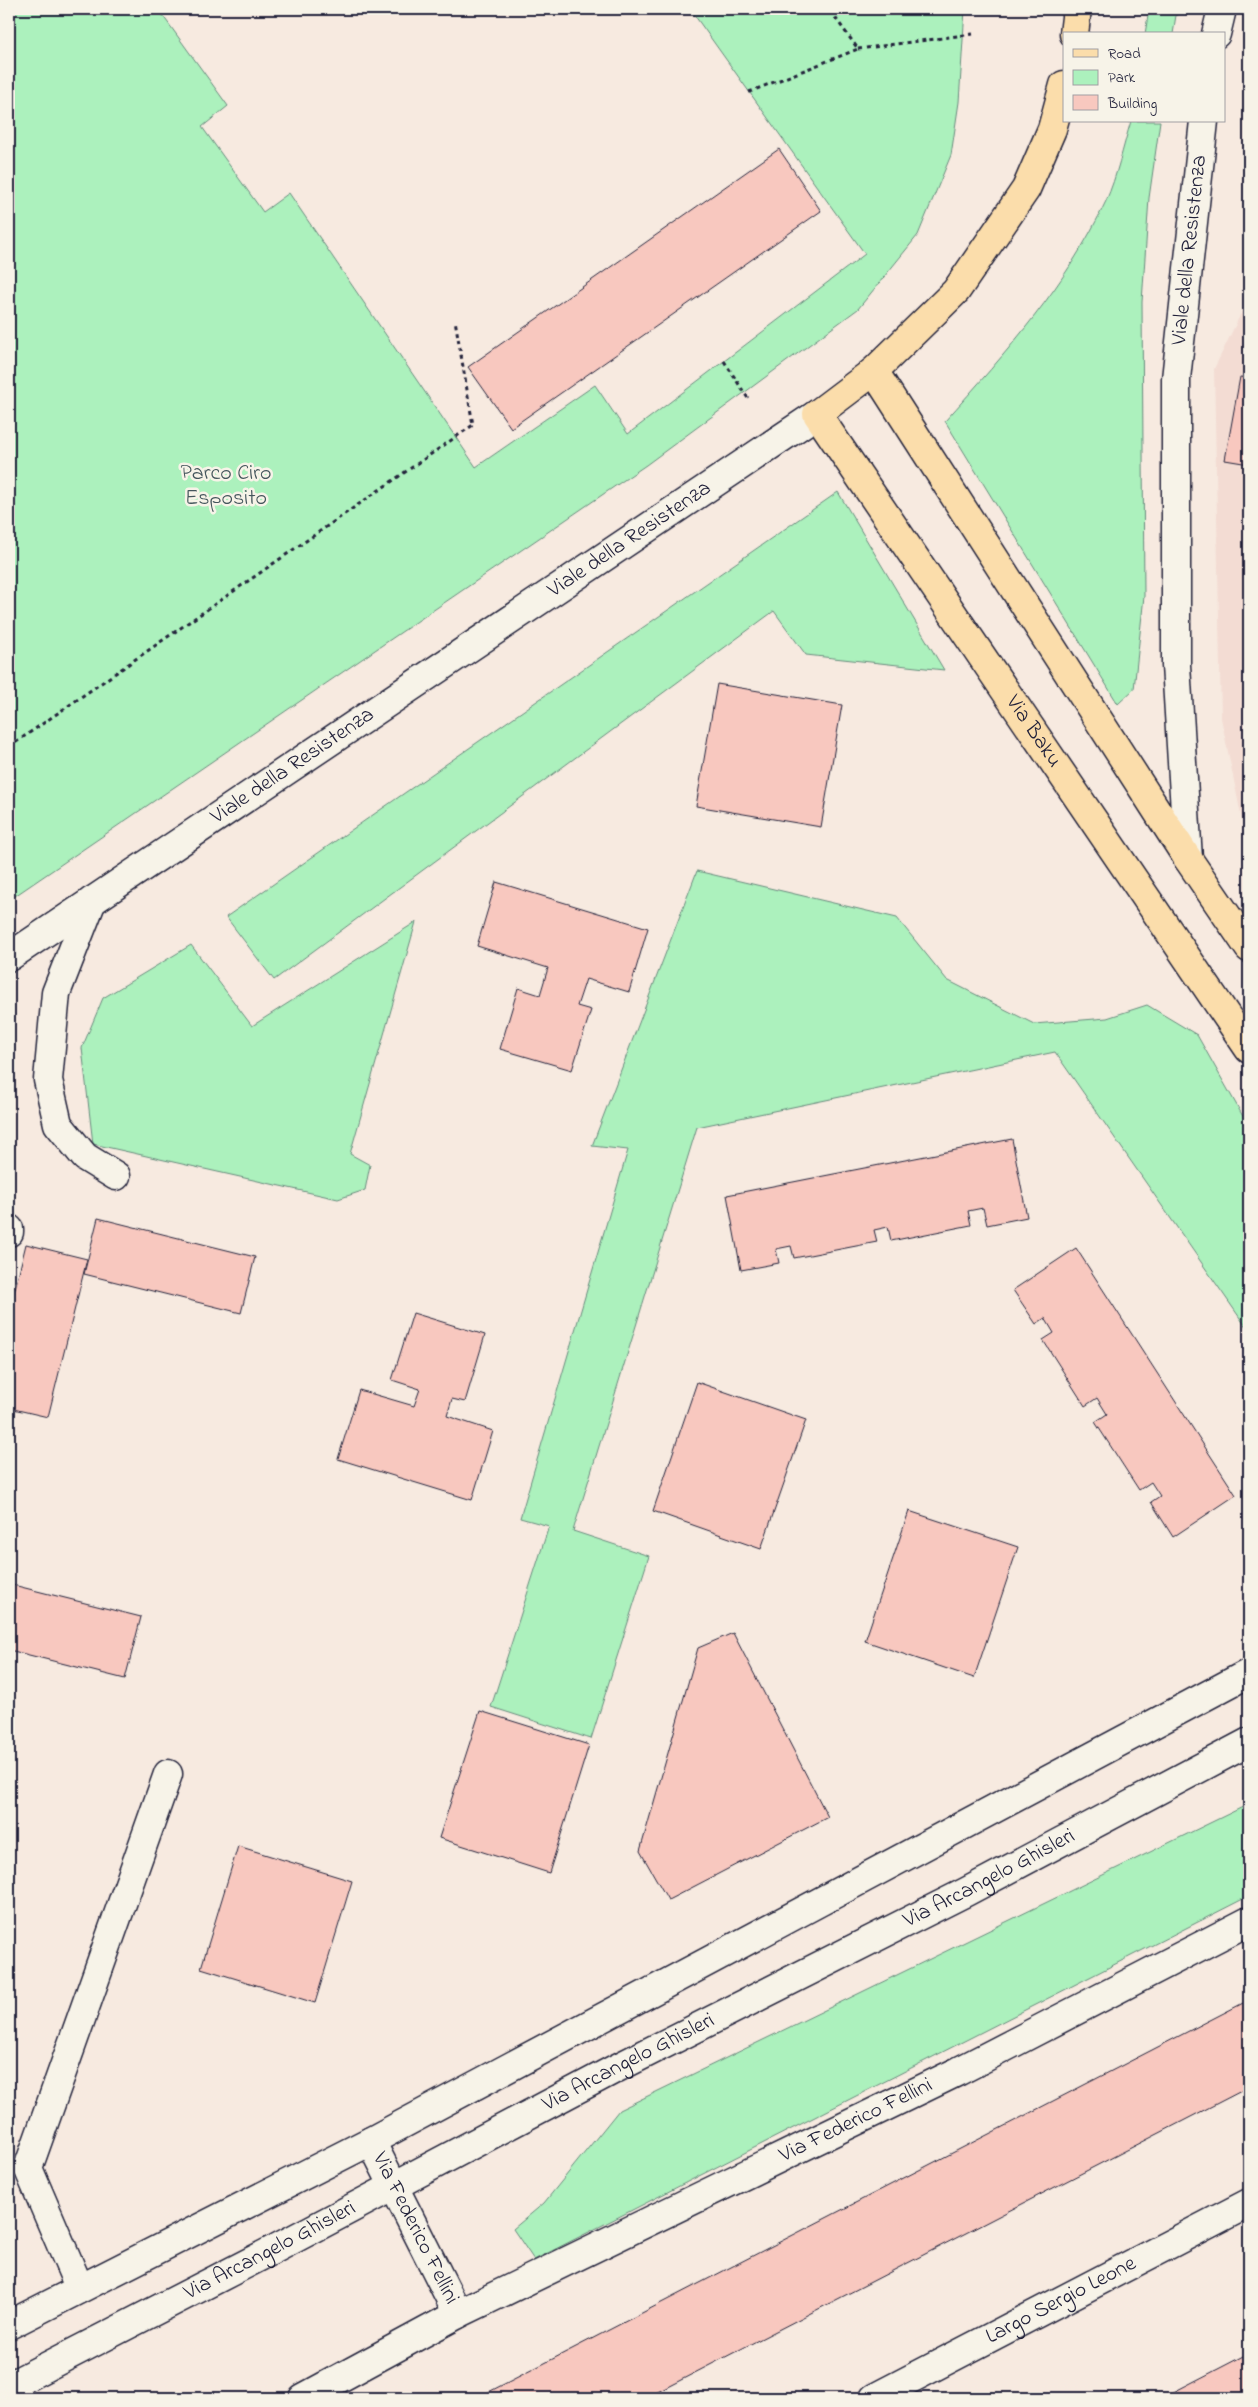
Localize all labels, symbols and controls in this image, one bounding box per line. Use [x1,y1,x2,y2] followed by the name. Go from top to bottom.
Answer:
[1063,32,1226,122] legend
[1108,43,1141,65] text: Road
[1108,67,1136,89] text: Park
[1107,93,1157,116] text: Building
[1164,153,1216,348] street label: Viale della Resistenza
[180,458,272,515] park label: Parco Ciro Esposito
[541,473,718,607] street label: Viale della Resistenza
[996,688,1069,775] street label: Via Baku
[204,700,381,833] street label: Viale della Resistenza
[897,1821,1081,1937] street label: Via Arcangelo Ghisleri
[536,2005,720,2121] street label: Via Arcangelo Ghisleri
[773,2070,938,2172] street label: Via Federico Fellini
[363,2146,467,2310] street label: Via Federico Fellini
[178,2193,362,2310] street label: Via Arcangelo Ghisleri
[980,2248,1142,2353] street label: Largo Sergio Leone

